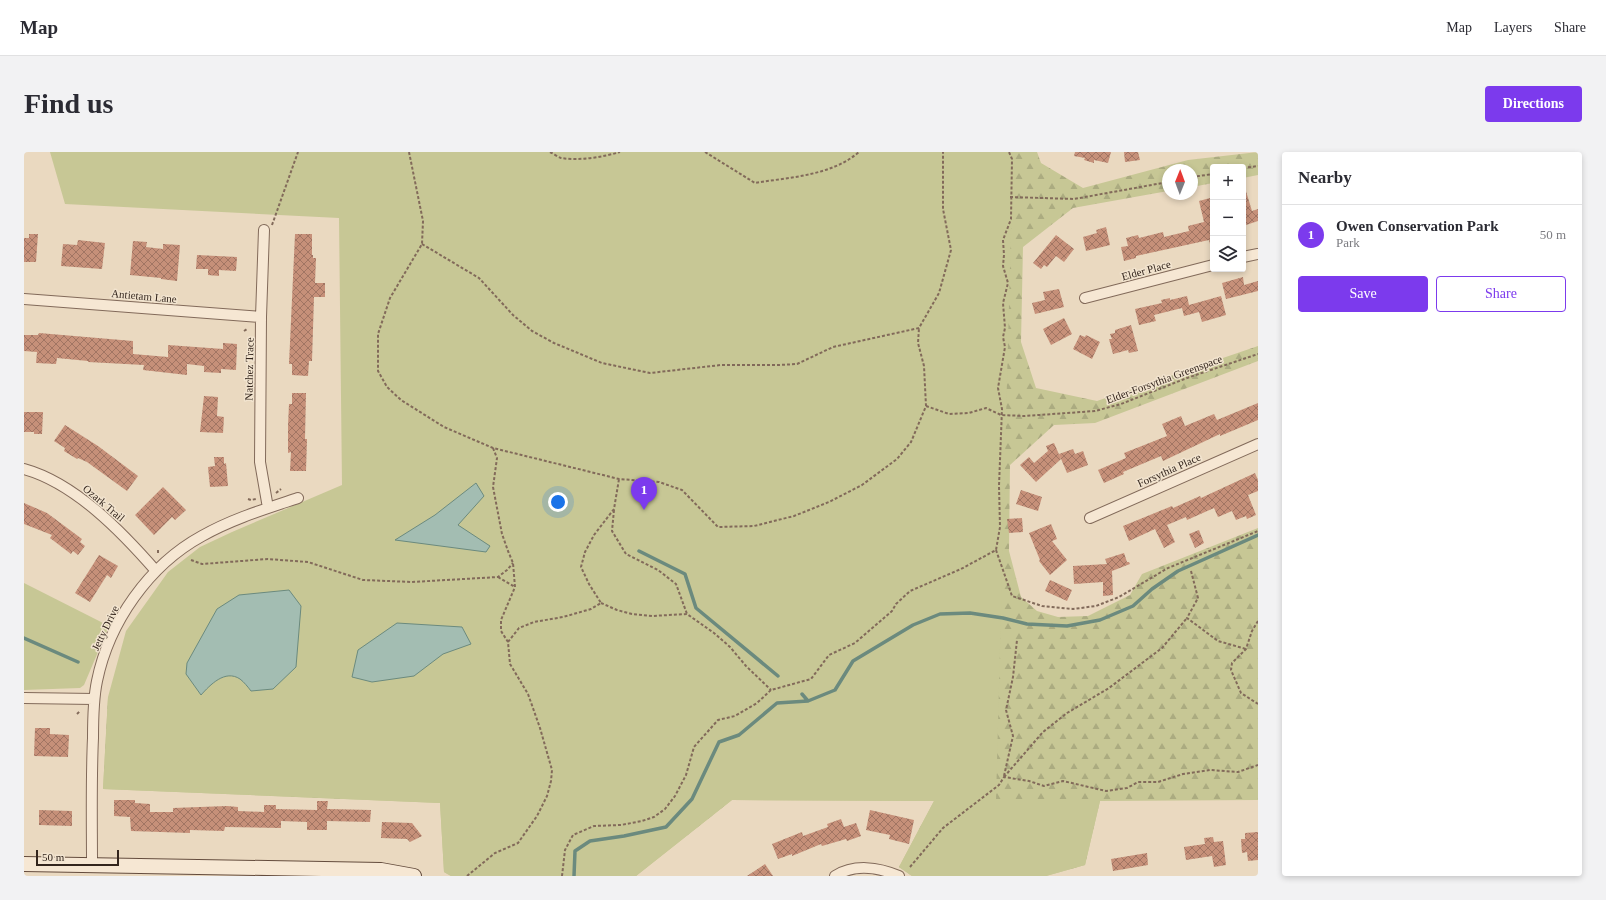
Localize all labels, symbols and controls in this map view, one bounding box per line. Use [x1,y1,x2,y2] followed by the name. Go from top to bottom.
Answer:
[20,17,58,38] text: Map
[1446,20,1472,35] text: Map
[1494,20,1532,35] text: Layers
[1554,20,1586,35] text: Share
[1485,86,1582,122] button: Directions
[24,88,114,119] text: Find us
[1162,164,1198,200] north arrow
[1210,164,1246,272] map controls
[1210,164,1246,200] button: +
[1298,168,1352,187] text: Nearby
[1210,200,1246,236] button: −
[1336,218,1499,234] text: Owen Conservation Park
[1308,227,1314,242] text: 1
[1540,227,1566,242] text: 50 m
[1336,235,1360,250] text: Park
[1210,236,1246,272] button: layers
[1120,258,1172,282] street label: Elder Place
[1298,276,1428,312] button: Save
[1436,276,1566,312] button: Share
[111,287,177,305] street label: Antietam Lane
[242,337,256,401] street label: Natchez Trace
[1104,352,1224,406] street label: Elder-Forsythia Greenspace
[1135,451,1203,489] street label: Forsythia Place
[631,477,657,510] pin: 1
[81,482,127,524] street label: Ozark Trail
[548,492,568,512] your location
[89,603,121,652] street label: Jetty Drive
[36,848,119,867] scale bar
[42,851,64,863] text: 50 m

